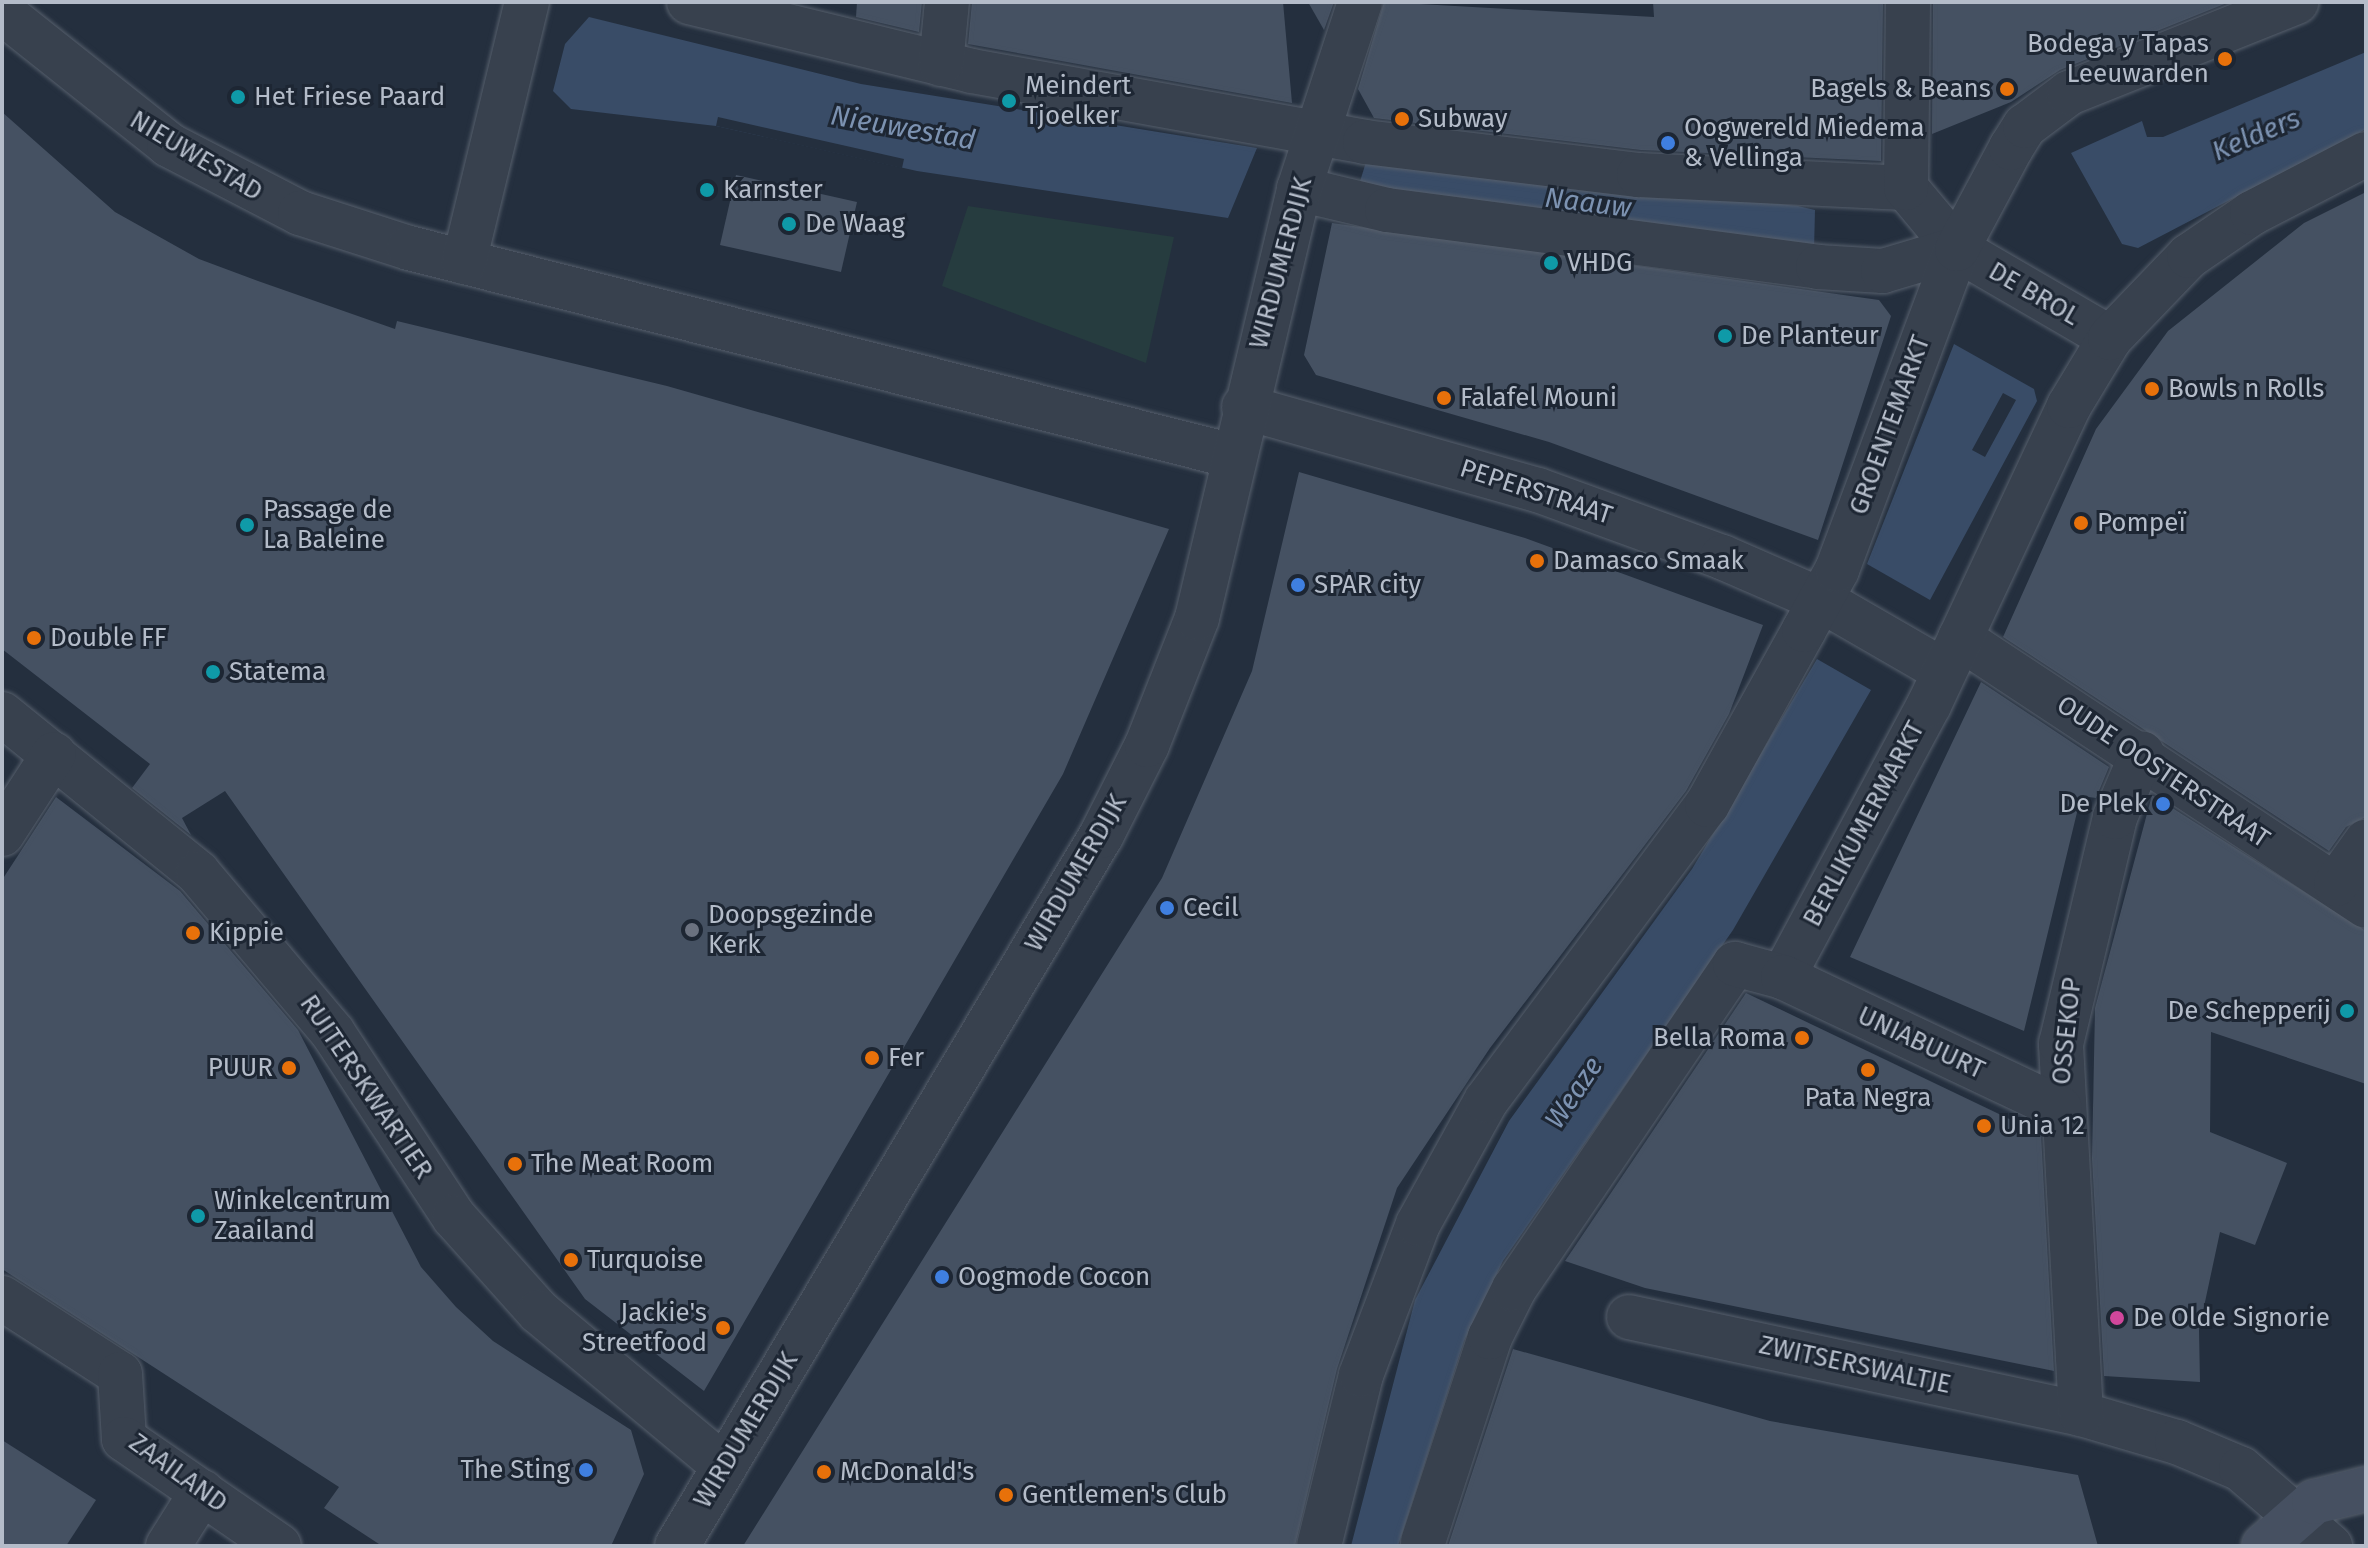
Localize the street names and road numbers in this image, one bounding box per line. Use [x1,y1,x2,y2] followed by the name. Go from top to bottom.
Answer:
[124,104,268,208] street label: NIEUWESTAD
[1243,174,1319,352] street label: WIRDUMERDIJK
[1983,256,2085,332] street label: DE BROL
[1843,331,1937,519] street label: GROENTEMARKT
[1456,453,1616,531] street label: PEPERSTRAAT
[2051,689,2275,855] street label: OUDE OOSTERSTRAAT
[1797,716,1931,932] street label: BERLIKUMERMARKT
[1018,789,1134,957] street label: WIRDUMERDIJK
[2046,976,2088,1086] street label: OSSEKOP
[293,989,439,1185] street label: RUITERSKWARTIER
[1853,1000,1989,1086] street label: UNIABUURT
[1756,1329,1954,1401] street label: ZWITSERSWALTJE
[687,1346,805,1514] street label: WIRDUMERDIJK
[123,1427,233,1519] street label: ZAAILAND

